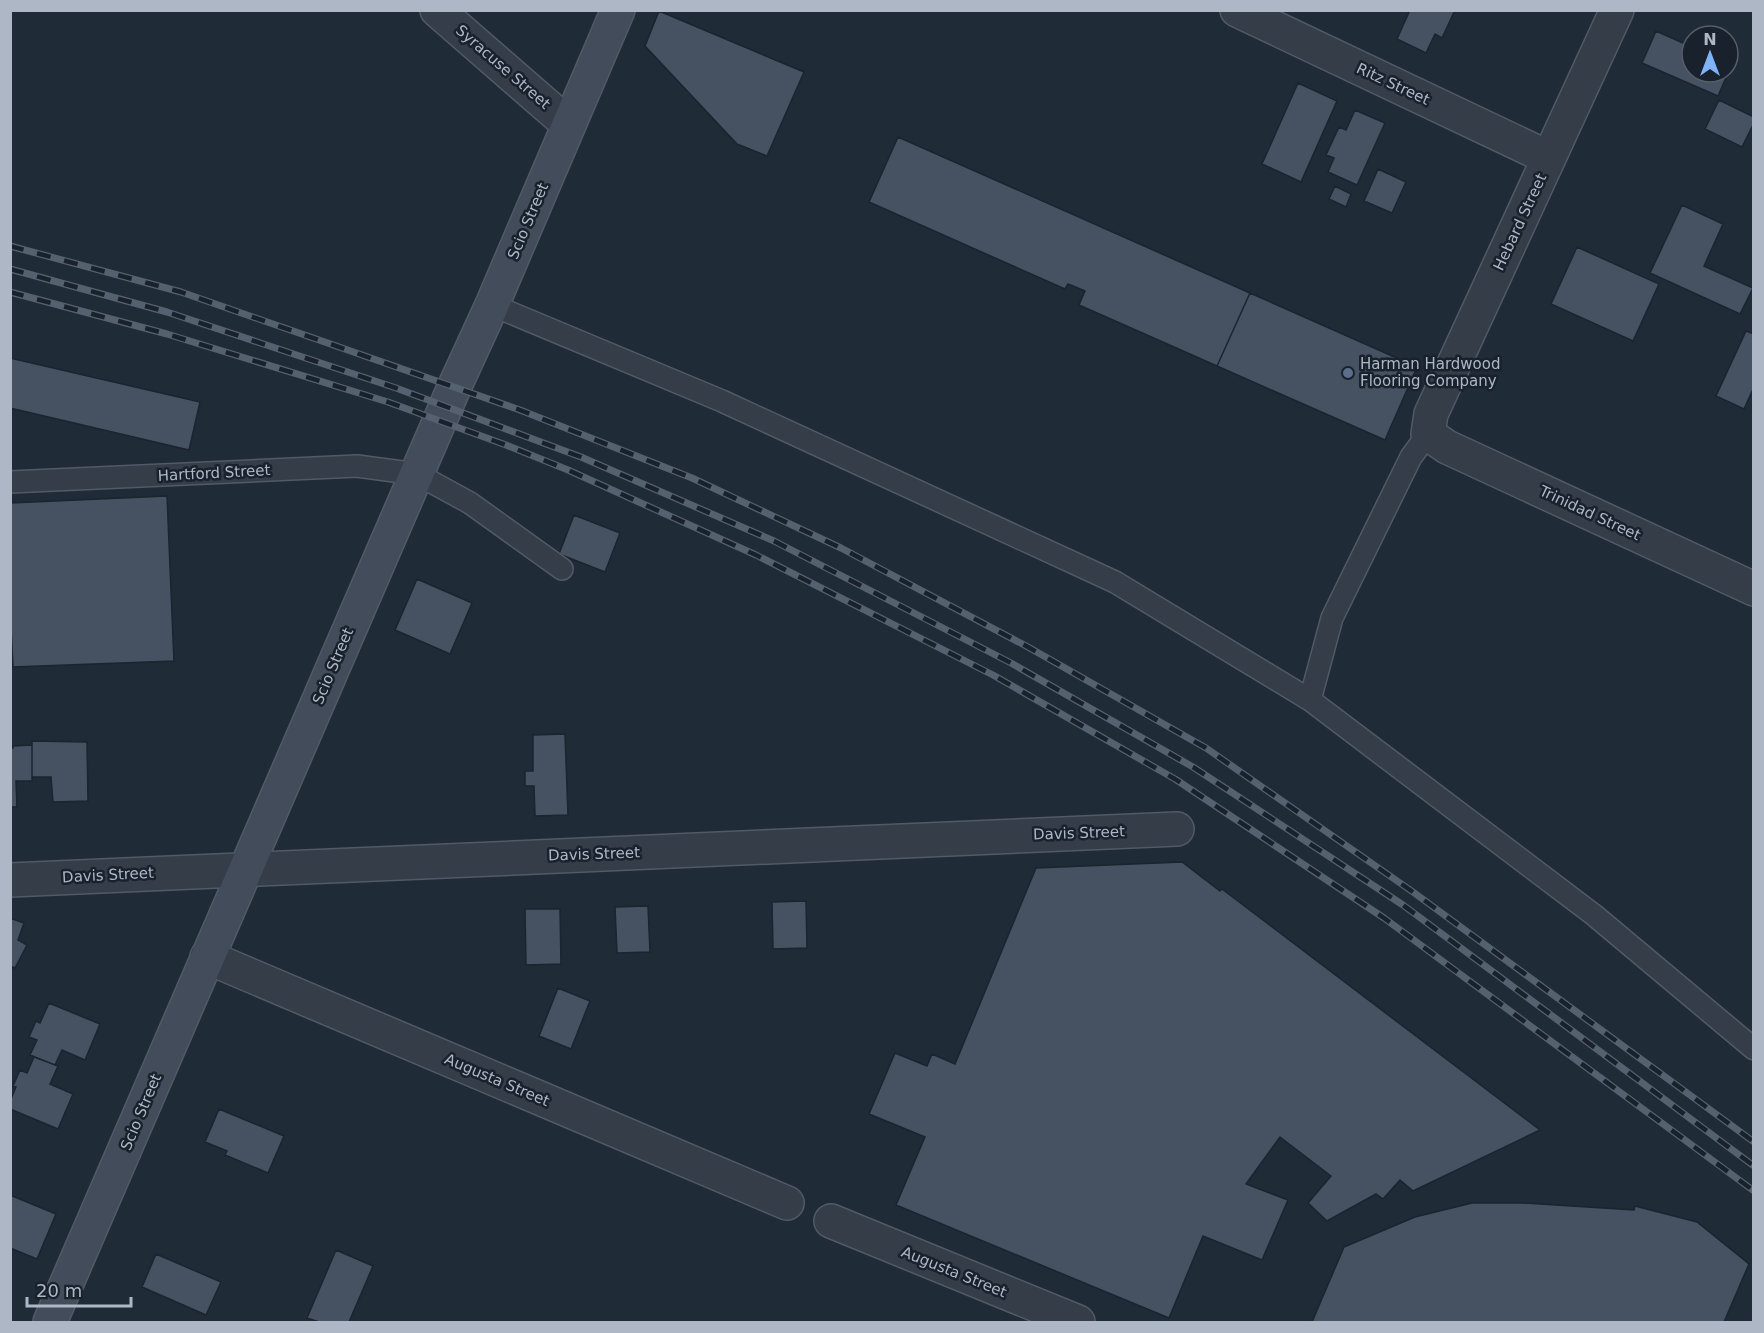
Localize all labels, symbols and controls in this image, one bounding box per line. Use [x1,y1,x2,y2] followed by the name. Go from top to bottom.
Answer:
[452,21,554,113] street label: Syracuse Street
[1680,24,1740,84] north arrow
[1703,30,1717,49] text: N
[1354,59,1433,109] street label: Ritz Street
[1490,171,1550,273] street label: Hebard Street
[504,180,552,262] street label: Scio Street
[1360,355,1501,390] place label: Harman Hardwood Flooring Company
[1341,366,1355,380] marker: Harman Hardwood Flooring Company
[157,461,271,485] street label: Hartford Street
[1536,481,1644,544] street label: Trinidad Street
[309,625,357,707] street label: Scio Street
[1033,822,1125,844] street label: Davis Street
[548,843,640,865] street label: Davis Street
[62,864,154,886] street label: Davis Street
[442,1050,552,1110] street label: Augusta Street
[117,1071,165,1153] street label: Scio Street
[899,1243,1009,1301] street label: Augusta Street
[27,1270,130,1308] scale bar
[36,1280,82,1301] text: 20 m

